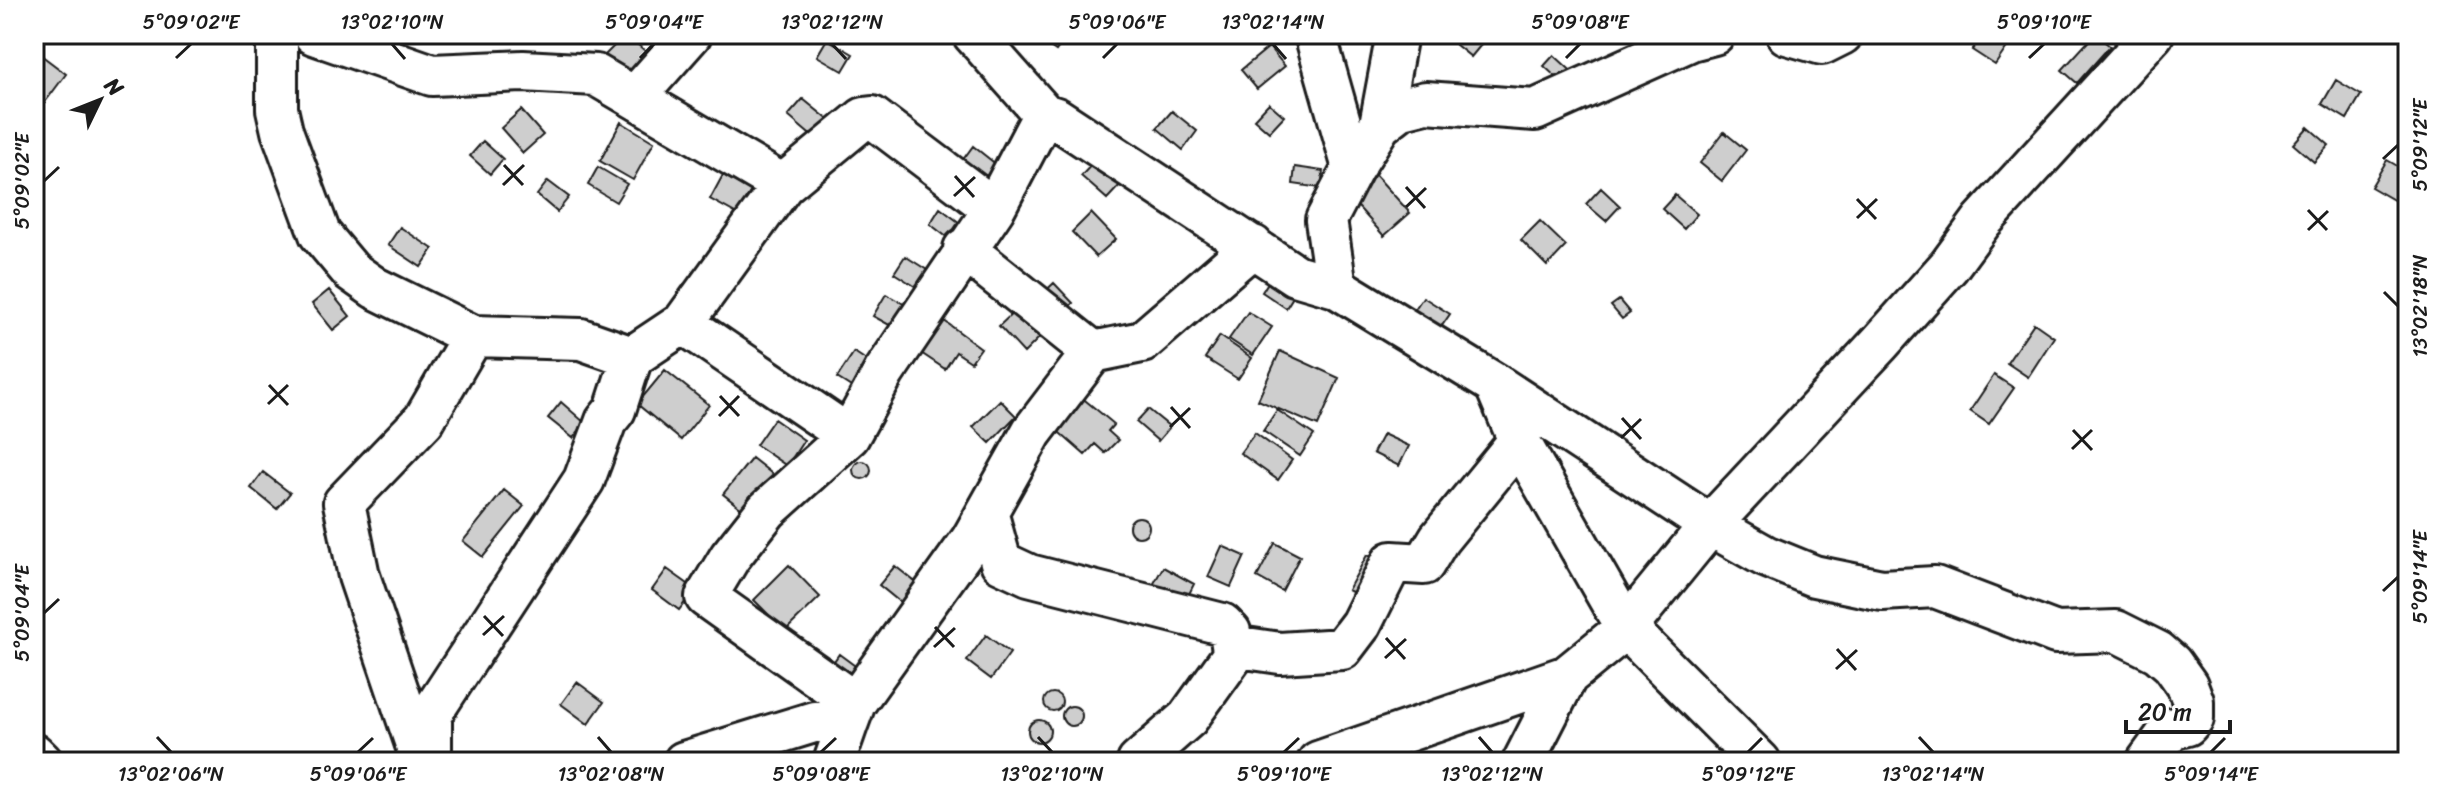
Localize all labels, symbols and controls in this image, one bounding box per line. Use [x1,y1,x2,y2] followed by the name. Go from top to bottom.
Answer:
[143,5,241,40] text: 5°09'02"E
[340,5,444,40] text: 13°02'10"N
[605,5,705,40] text: 5°09'04"E
[781,5,883,40] text: 13°02'12"N
[1069,5,1167,40] text: 5°09'06"E
[1222,5,1325,40] text: 13°02'14"N
[1531,5,1631,40] text: 5°09'08"E
[1997,5,2093,40] text: 5°09'10"E
[60,60,140,140] north arrow
[94,67,134,106] text: N
[2403,97,2438,191] text: 5°09'12"E
[5,131,40,229] text: 5°09'02"E
[2403,255,2438,357] text: 13°02'18"N
[2403,528,2438,624] text: 5°09'14"E
[5,562,40,662] text: 5°09'04"E
[2126,684,2230,734] scale bar
[2138,691,2192,733] text: 20 m
[118,757,224,792] text: 13°02'06"N
[310,757,408,792] text: 5°09'06"E
[558,757,664,792] text: 13°02'08"N
[772,757,872,792] text: 5°09'08"E
[1000,757,1104,792] text: 13°02'10"N
[1237,757,1333,792] text: 5°09'10"E
[1441,757,1543,792] text: 13°02'12"N
[1702,757,1796,792] text: 5°09'12"E
[1882,757,1985,792] text: 13°02'14"N
[2164,757,2260,792] text: 5°09'14"E

